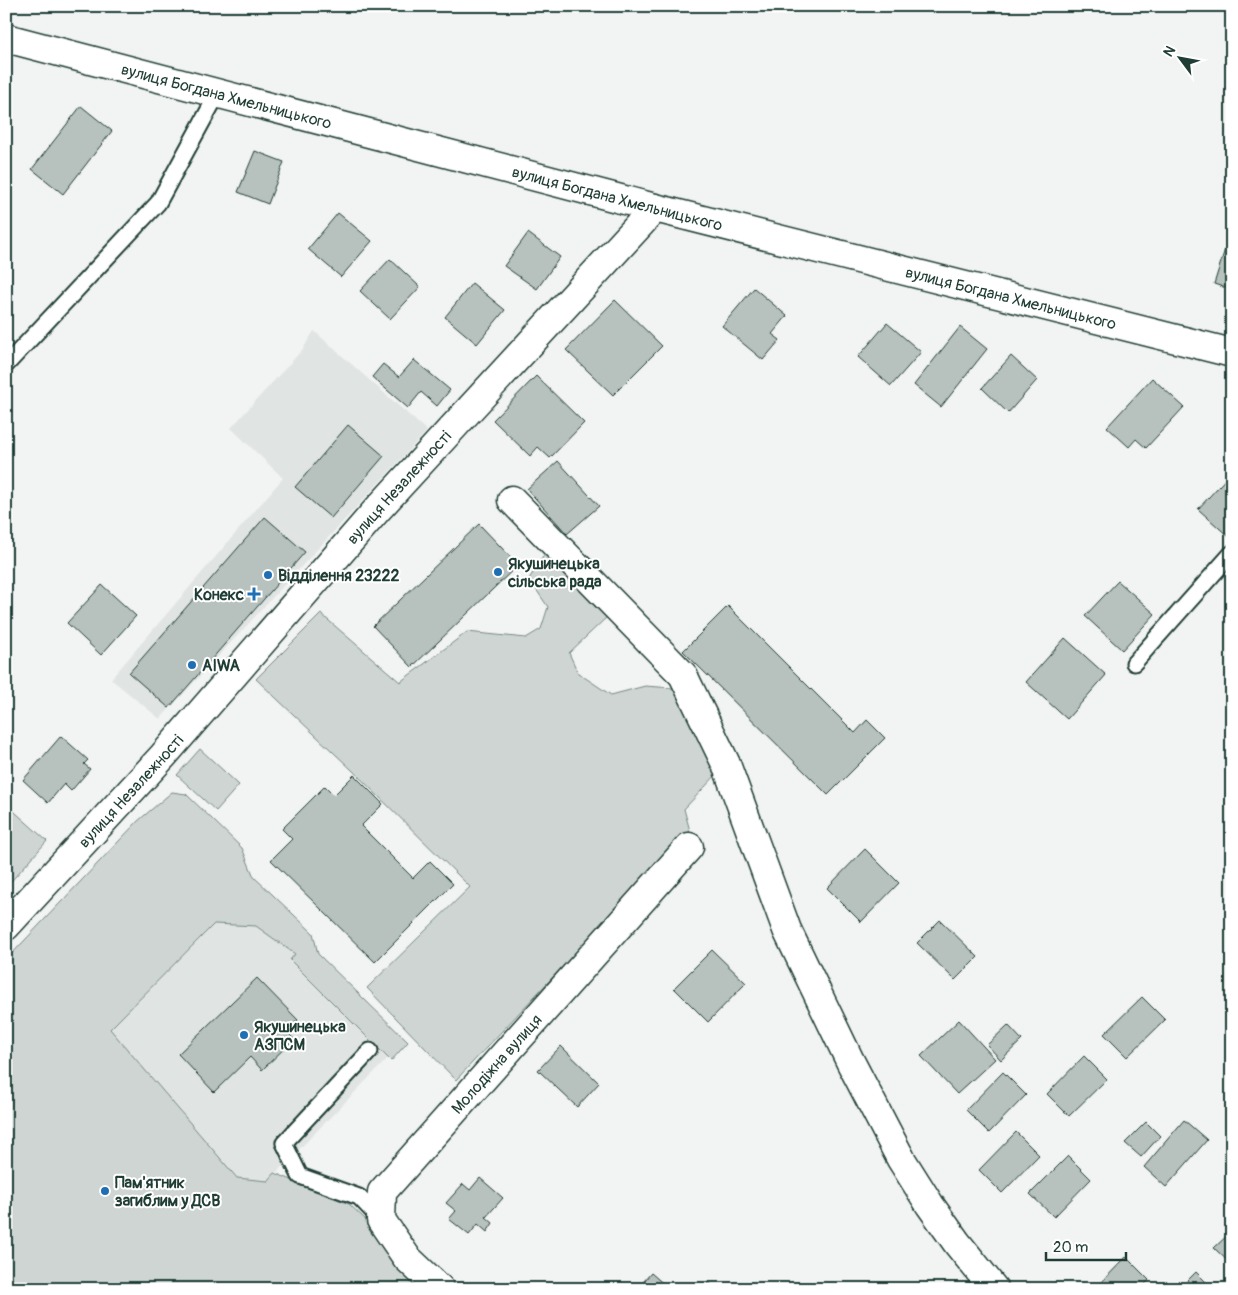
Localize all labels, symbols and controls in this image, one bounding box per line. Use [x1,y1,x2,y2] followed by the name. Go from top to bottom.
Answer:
[1156,32,1206,82] north arrow
[1160,43,1179,60] text: N
[119,60,334,134] street label: вулиця Богдана Хмельницького
[510,162,725,236] street label: вулиця Богдана Хмельницького
[903,262,1119,335] street label: вулиця Богдана Хмельницького
[343,427,456,549] street label: вулиця Незалежності
[507,554,602,592] place label: Якушинецька сільська рада
[278,566,399,586] place label: Відділення 23222
[492,566,504,578] marker: Якушинецька сільська рада
[262,569,274,581] marker: Відділення 23222
[194,585,244,605] place label: Конекс
[248,588,260,600] marker: Конекс
[202,656,241,676] place label: AIWA
[186,659,198,671] marker: AIWA
[75,731,188,852] street label: вулиця Незалежності
[447,1010,546,1118] street label: Молодіжна вулиця
[254,1017,346,1055] place label: Якушинецька АЗПСМ
[238,1029,250,1041] marker: Якушинецька АЗПСМ
[115,1173,220,1211] place label: Пам'ятник загиблим у ДСВ
[99,1185,111,1197] marker: Пам'ятник загиблим у ДСВ
[1046,1230,1126,1262] scale bar
[1053,1238,1088,1257] text: 20 m

